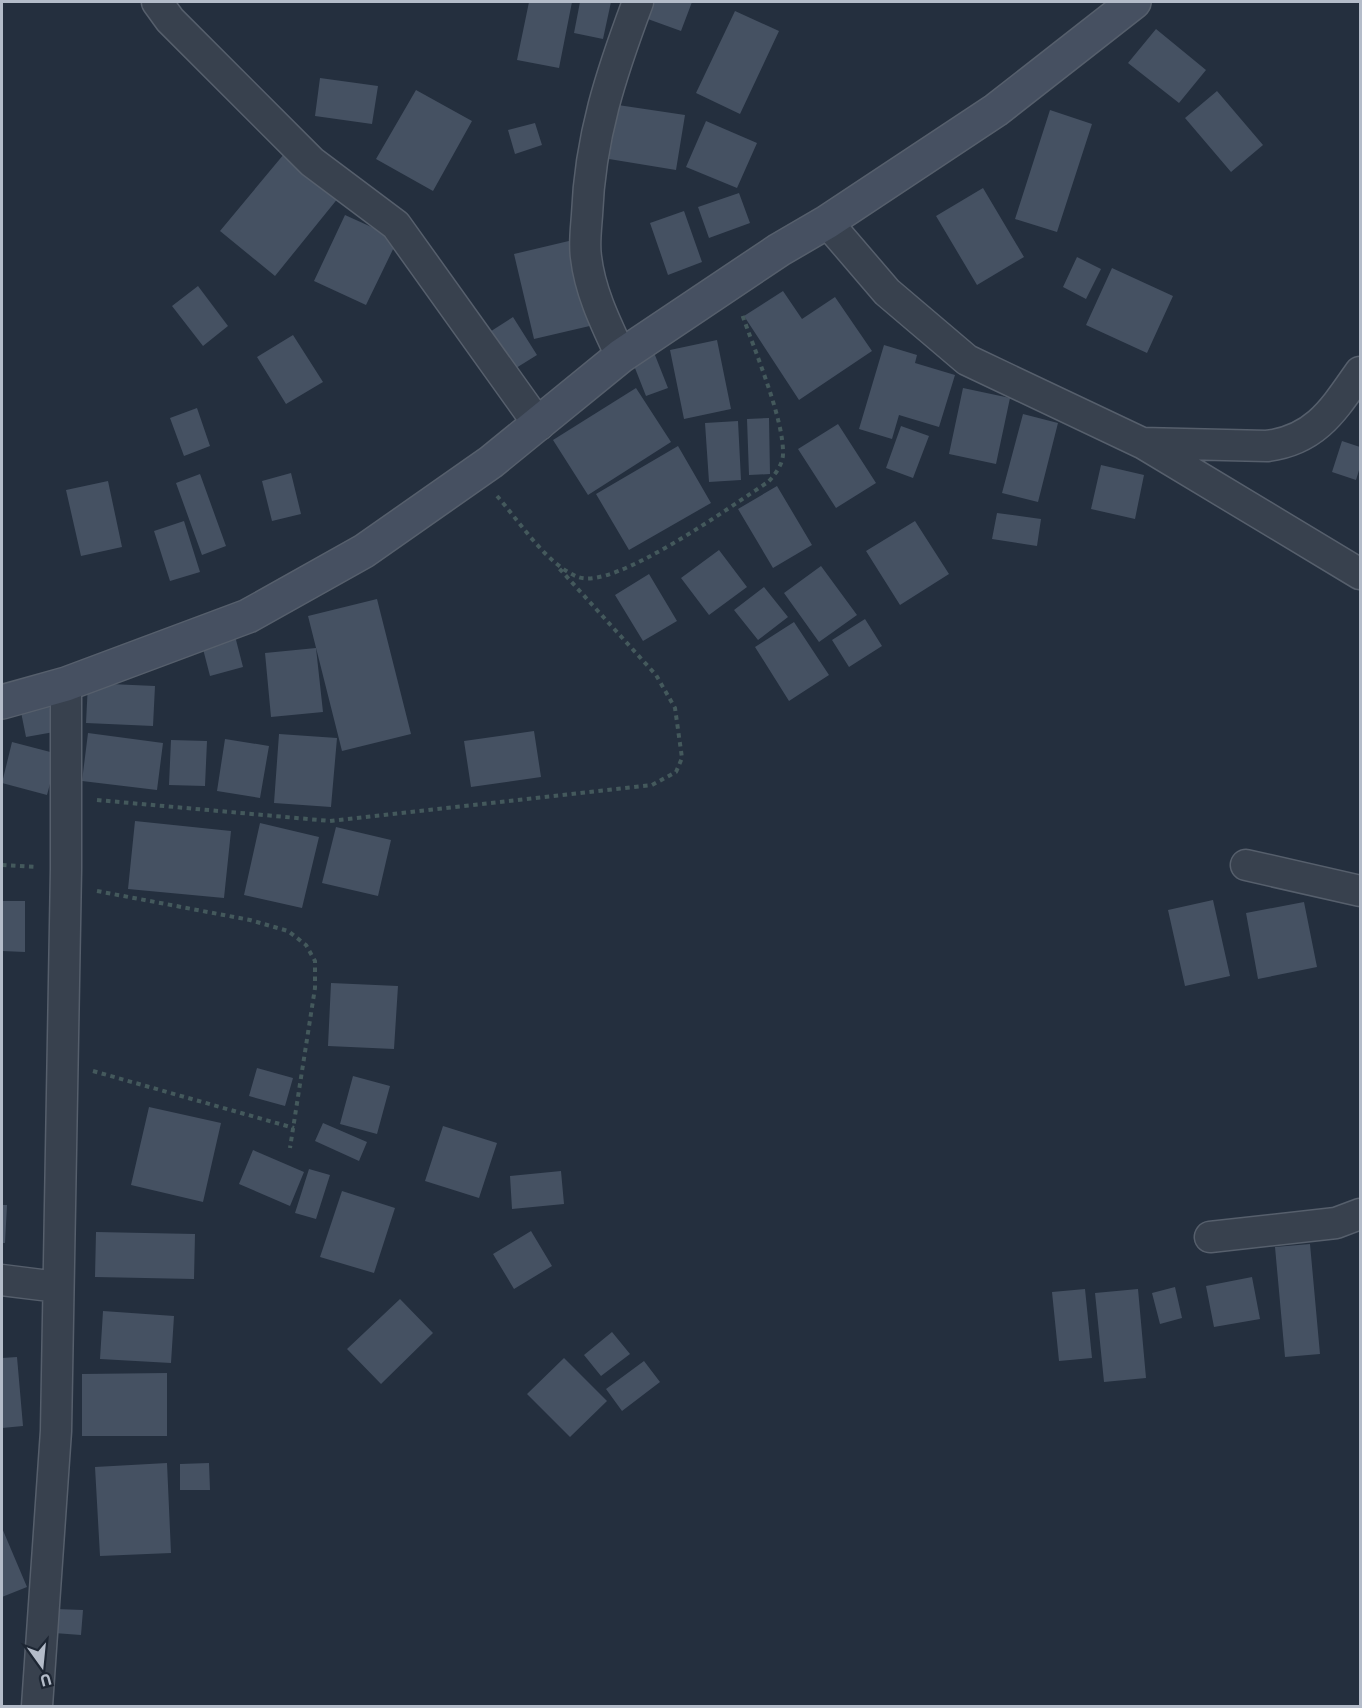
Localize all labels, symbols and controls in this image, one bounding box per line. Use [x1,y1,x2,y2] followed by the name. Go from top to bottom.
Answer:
[12,1636,72,1696] north arrow
[38,1669,54,1692] text: U

